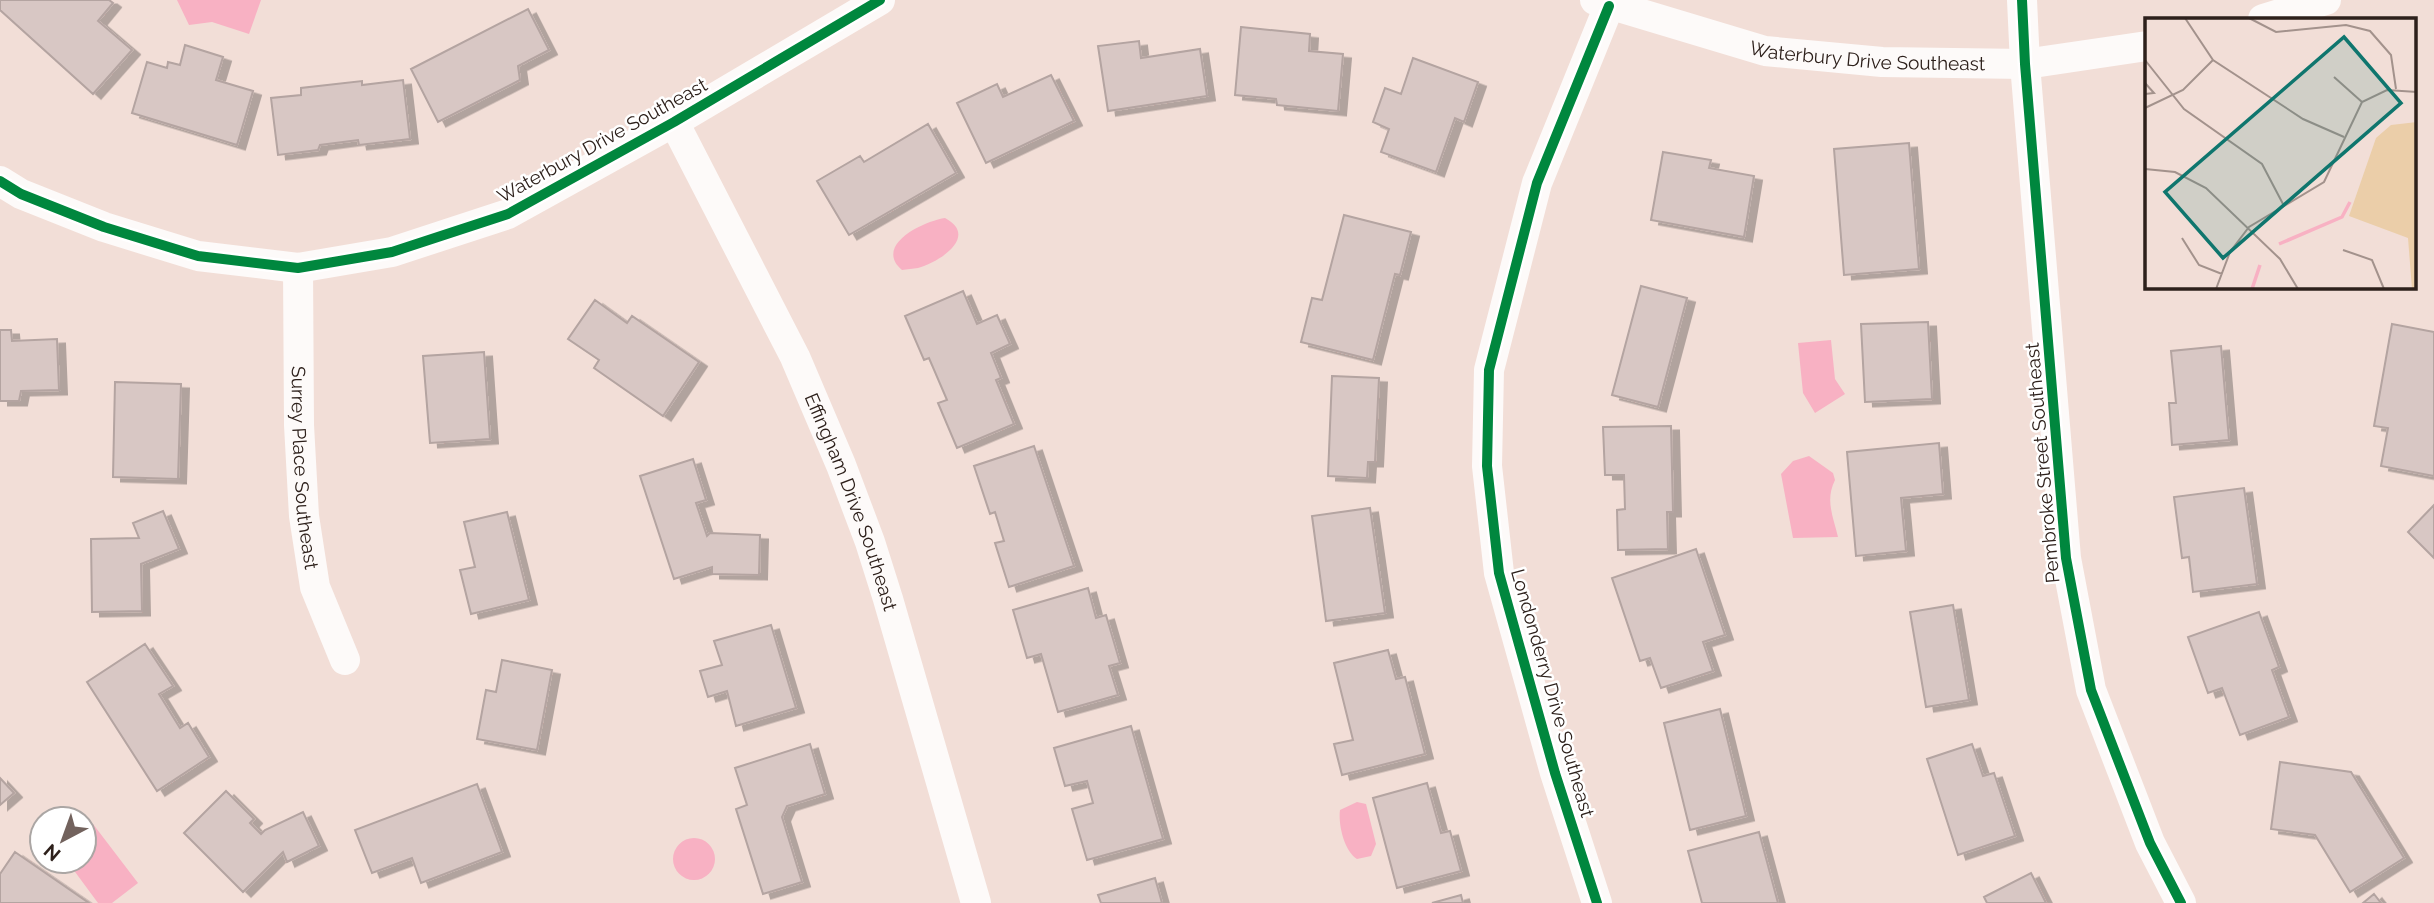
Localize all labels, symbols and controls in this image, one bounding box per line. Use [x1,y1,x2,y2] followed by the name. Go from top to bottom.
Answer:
[2145,18,2416,289] inset map
[1747,36,1986,74] street label: Waterbury Drive Southeast
[493,73,711,207] street label: Waterbury Drive Southeast
[2020,341,2063,584] street label: Pembroke Street Southeast
[288,366,323,571] street label: Surrey Place Southeast
[801,390,902,614] street label: Effingham Drive Southeast
[1507,566,1599,820] street label: Londonderry Drive Southeast
[28,805,98,875] north arrow
[39,840,65,866] text: N

